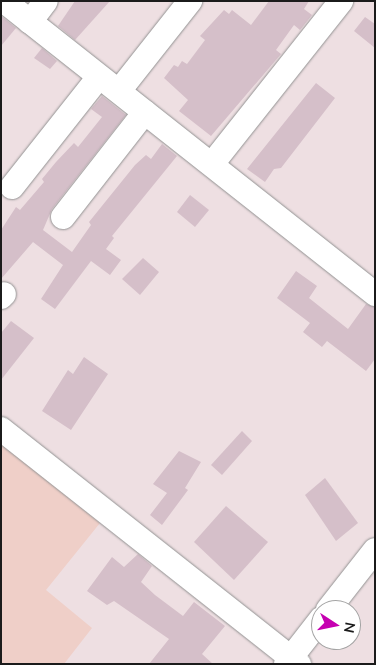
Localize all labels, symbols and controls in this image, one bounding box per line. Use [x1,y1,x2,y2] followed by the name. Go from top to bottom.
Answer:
[311,600,361,650] north arrow
[340,621,360,635] text: N

